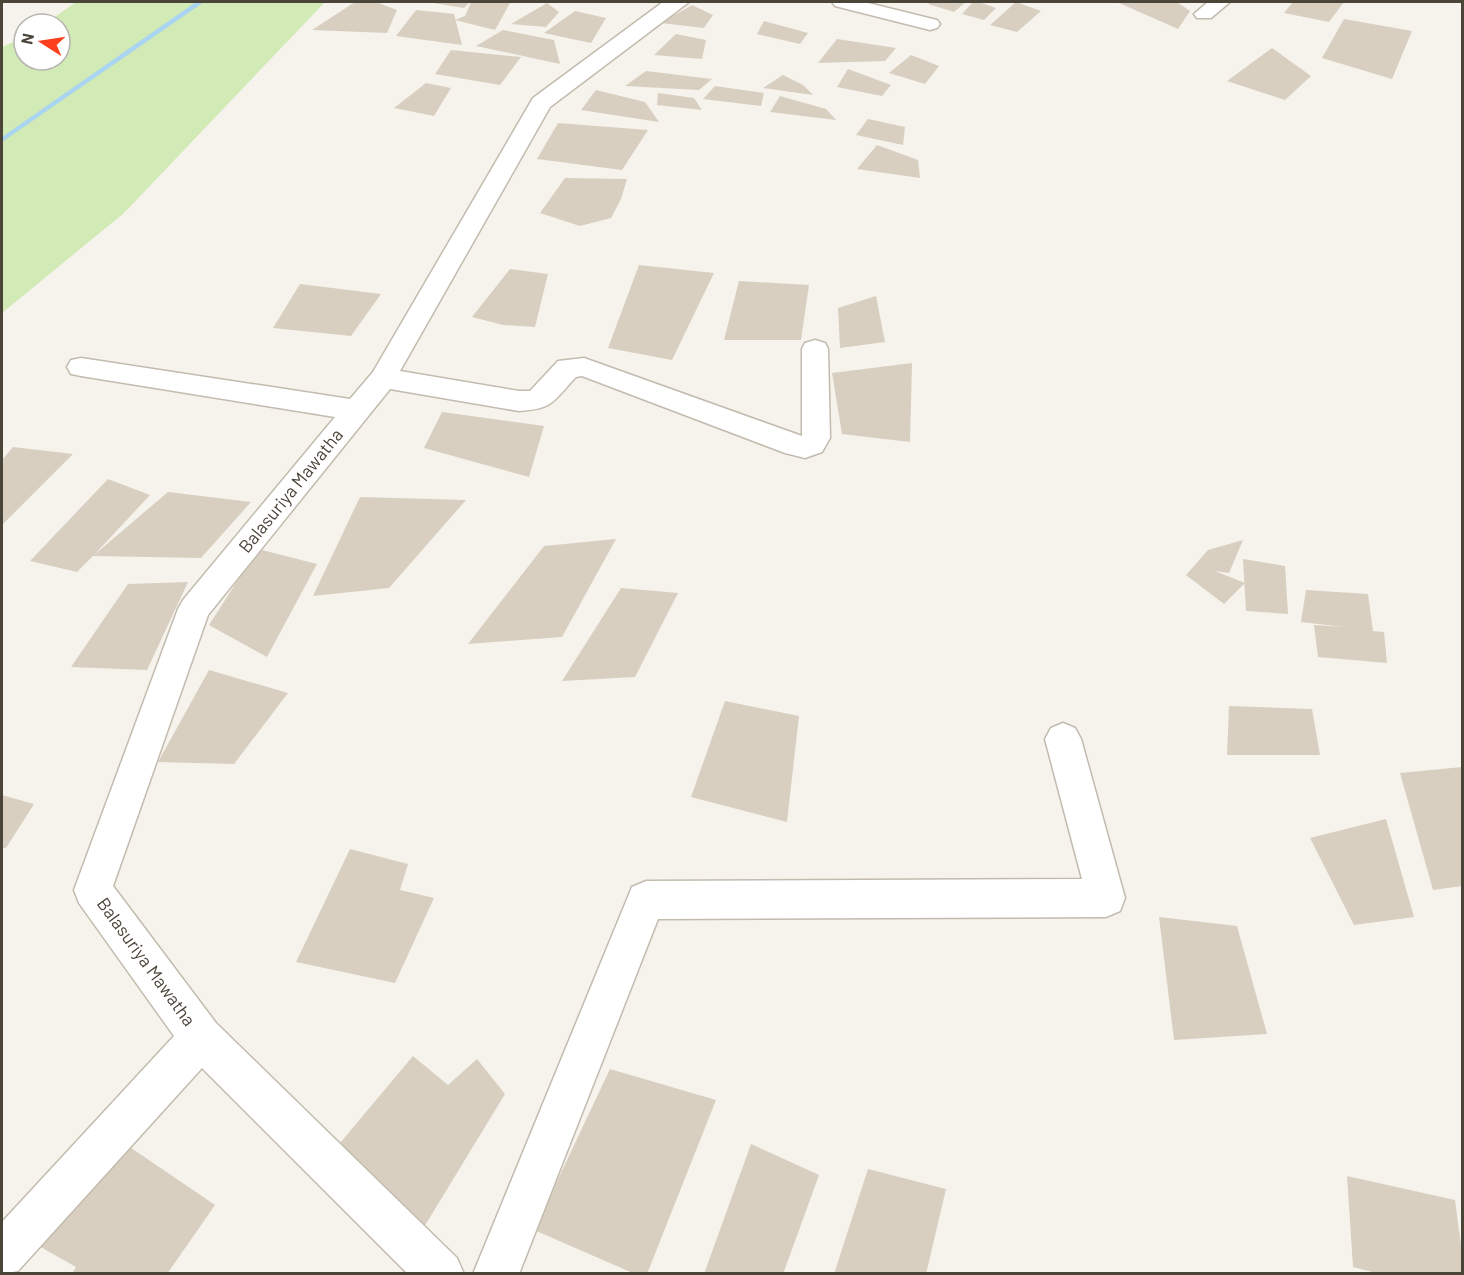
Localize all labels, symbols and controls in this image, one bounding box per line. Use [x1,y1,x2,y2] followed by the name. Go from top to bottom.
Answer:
[12,12,72,72] north arrow
[16,32,37,46] text: N
[233,424,347,557] street label: Balasuriya Mawatha
[93,893,201,1030] street label: Balasuriya Mawatha

